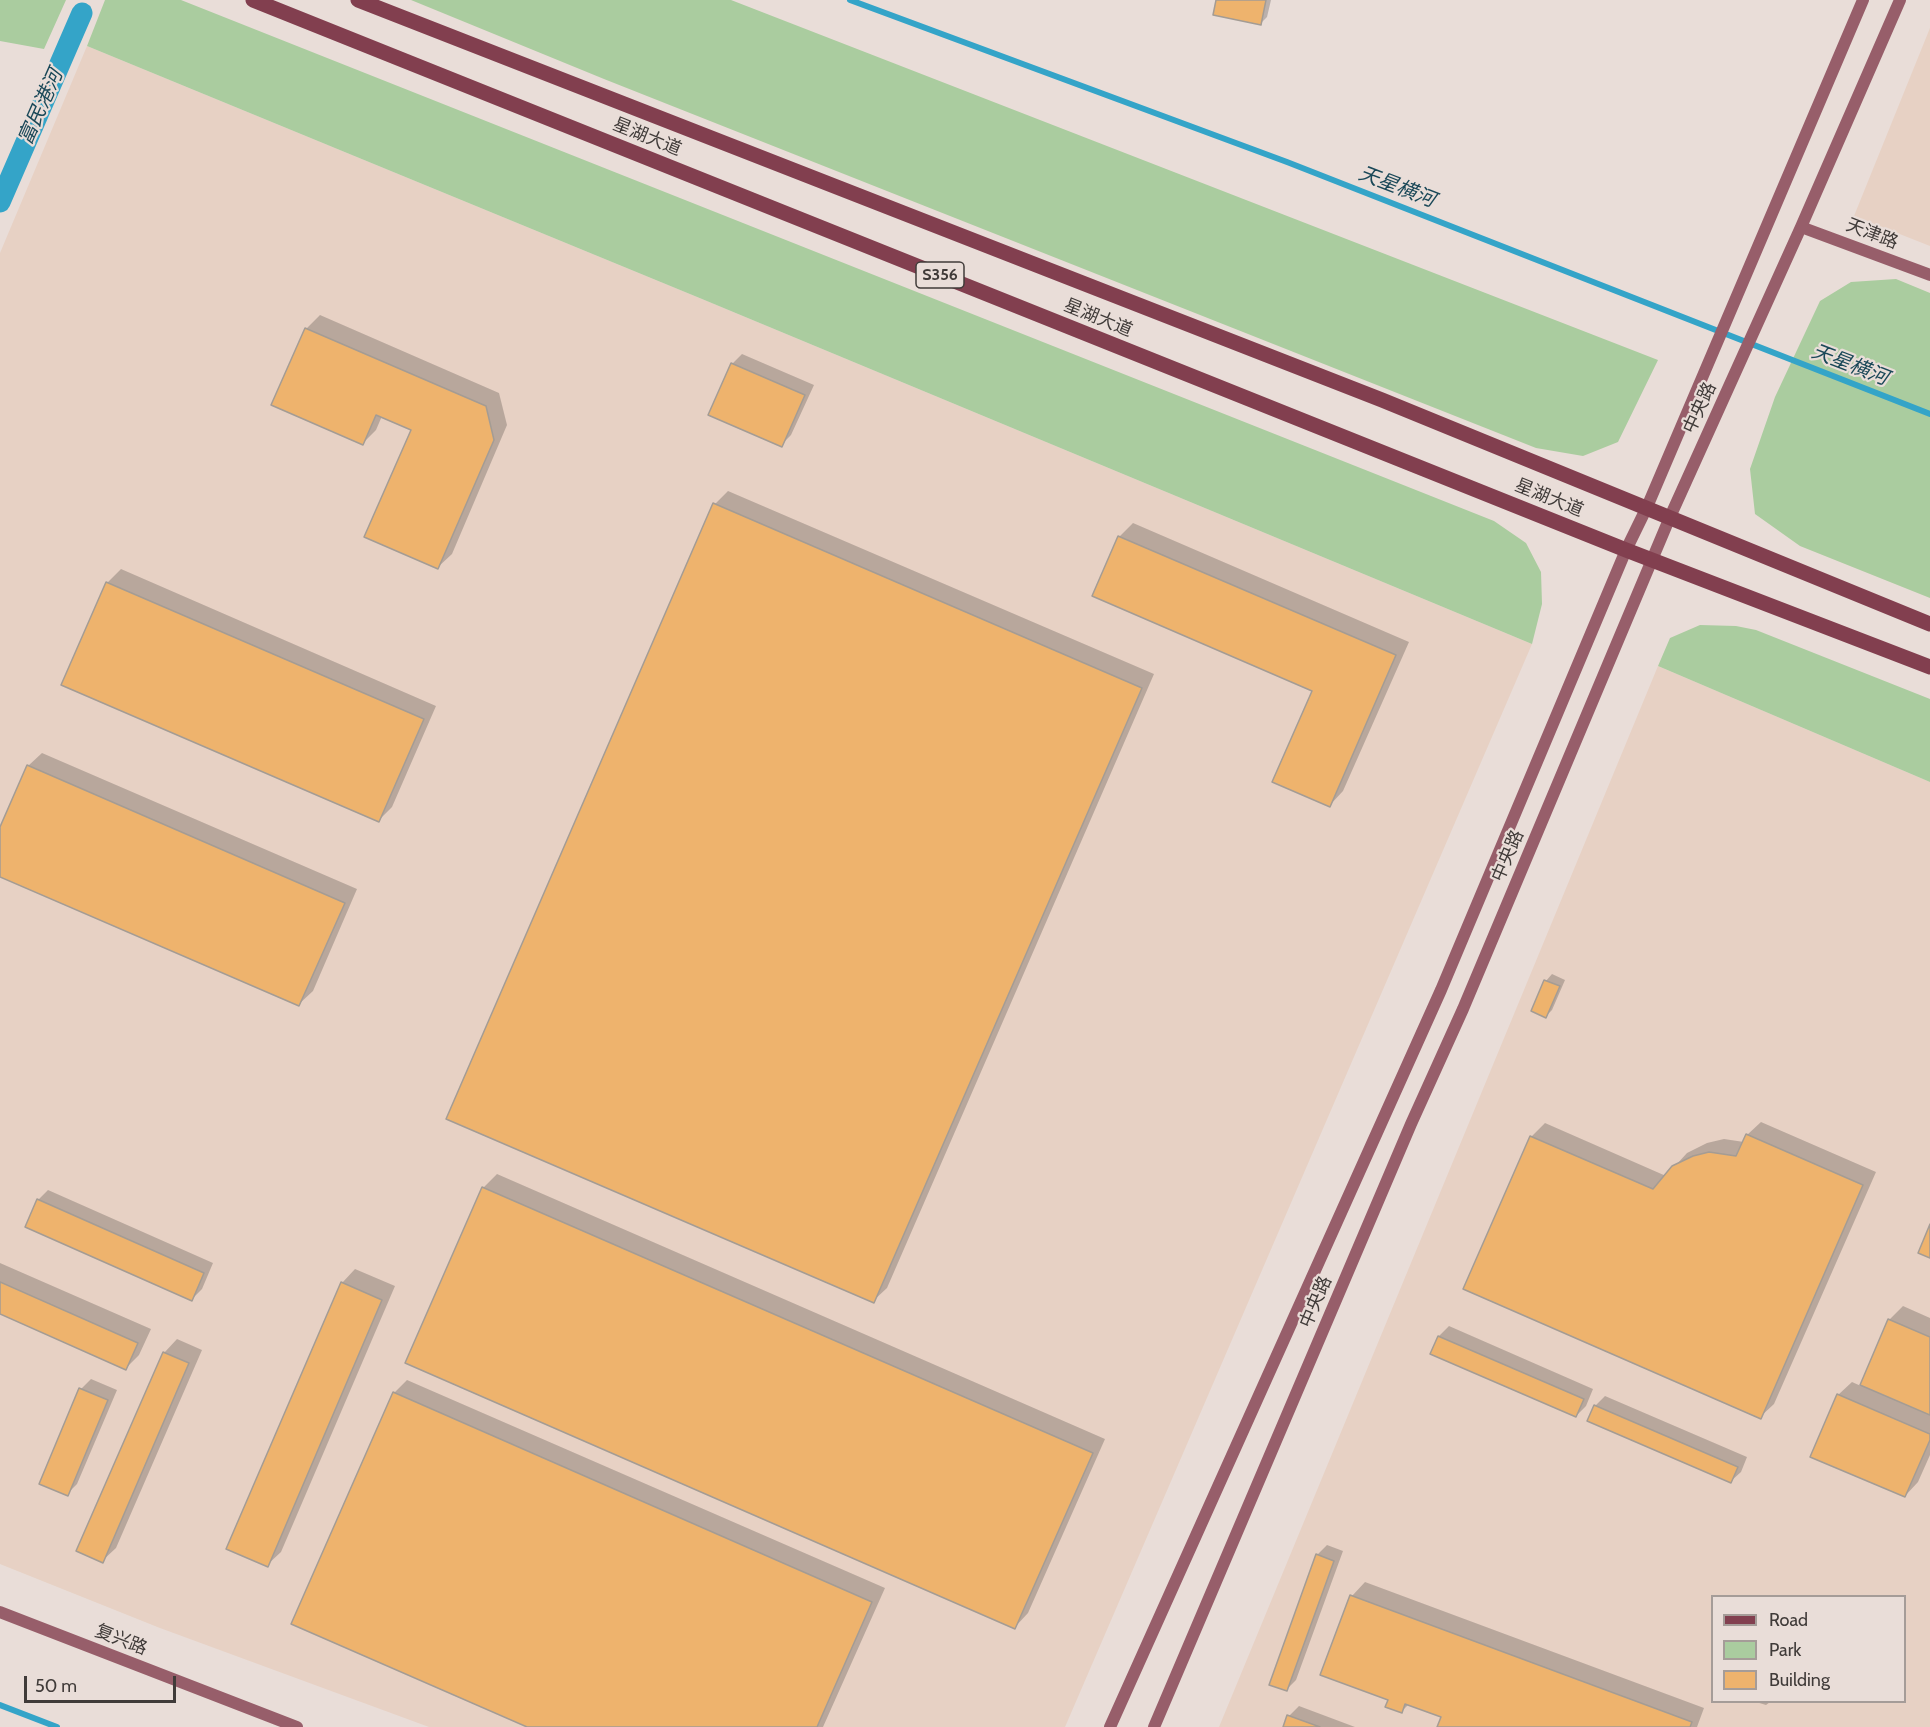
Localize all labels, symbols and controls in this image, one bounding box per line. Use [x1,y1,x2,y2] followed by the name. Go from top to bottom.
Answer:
[14,66,68,148] water label: 富民港河
[610,114,684,160] street label: 星湖大道
[1355,161,1439,213] water label: 天星横河
[1843,214,1901,254] street label: 天津路
[916,262,964,288] road number: S356
[1061,295,1135,341] street label: 星湖大道
[1808,339,1892,391] water label: 天星横河
[1679,379,1721,437] street label: 中央路
[1512,475,1586,521] street label: 星湖大道
[1488,827,1528,885] street label: 中央路
[1296,1273,1336,1331] street label: 中央路
[1711,1595,1906,1703] legend
[1769,1609,1808,1631] text: Road
[92,1620,150,1660] street label: 复兴路
[1769,1639,1801,1661] text: Park
[27,1664,178,1702] scale bar
[1769,1669,1830,1691] text: Building
[35,1675,77,1697] text: 50 m

